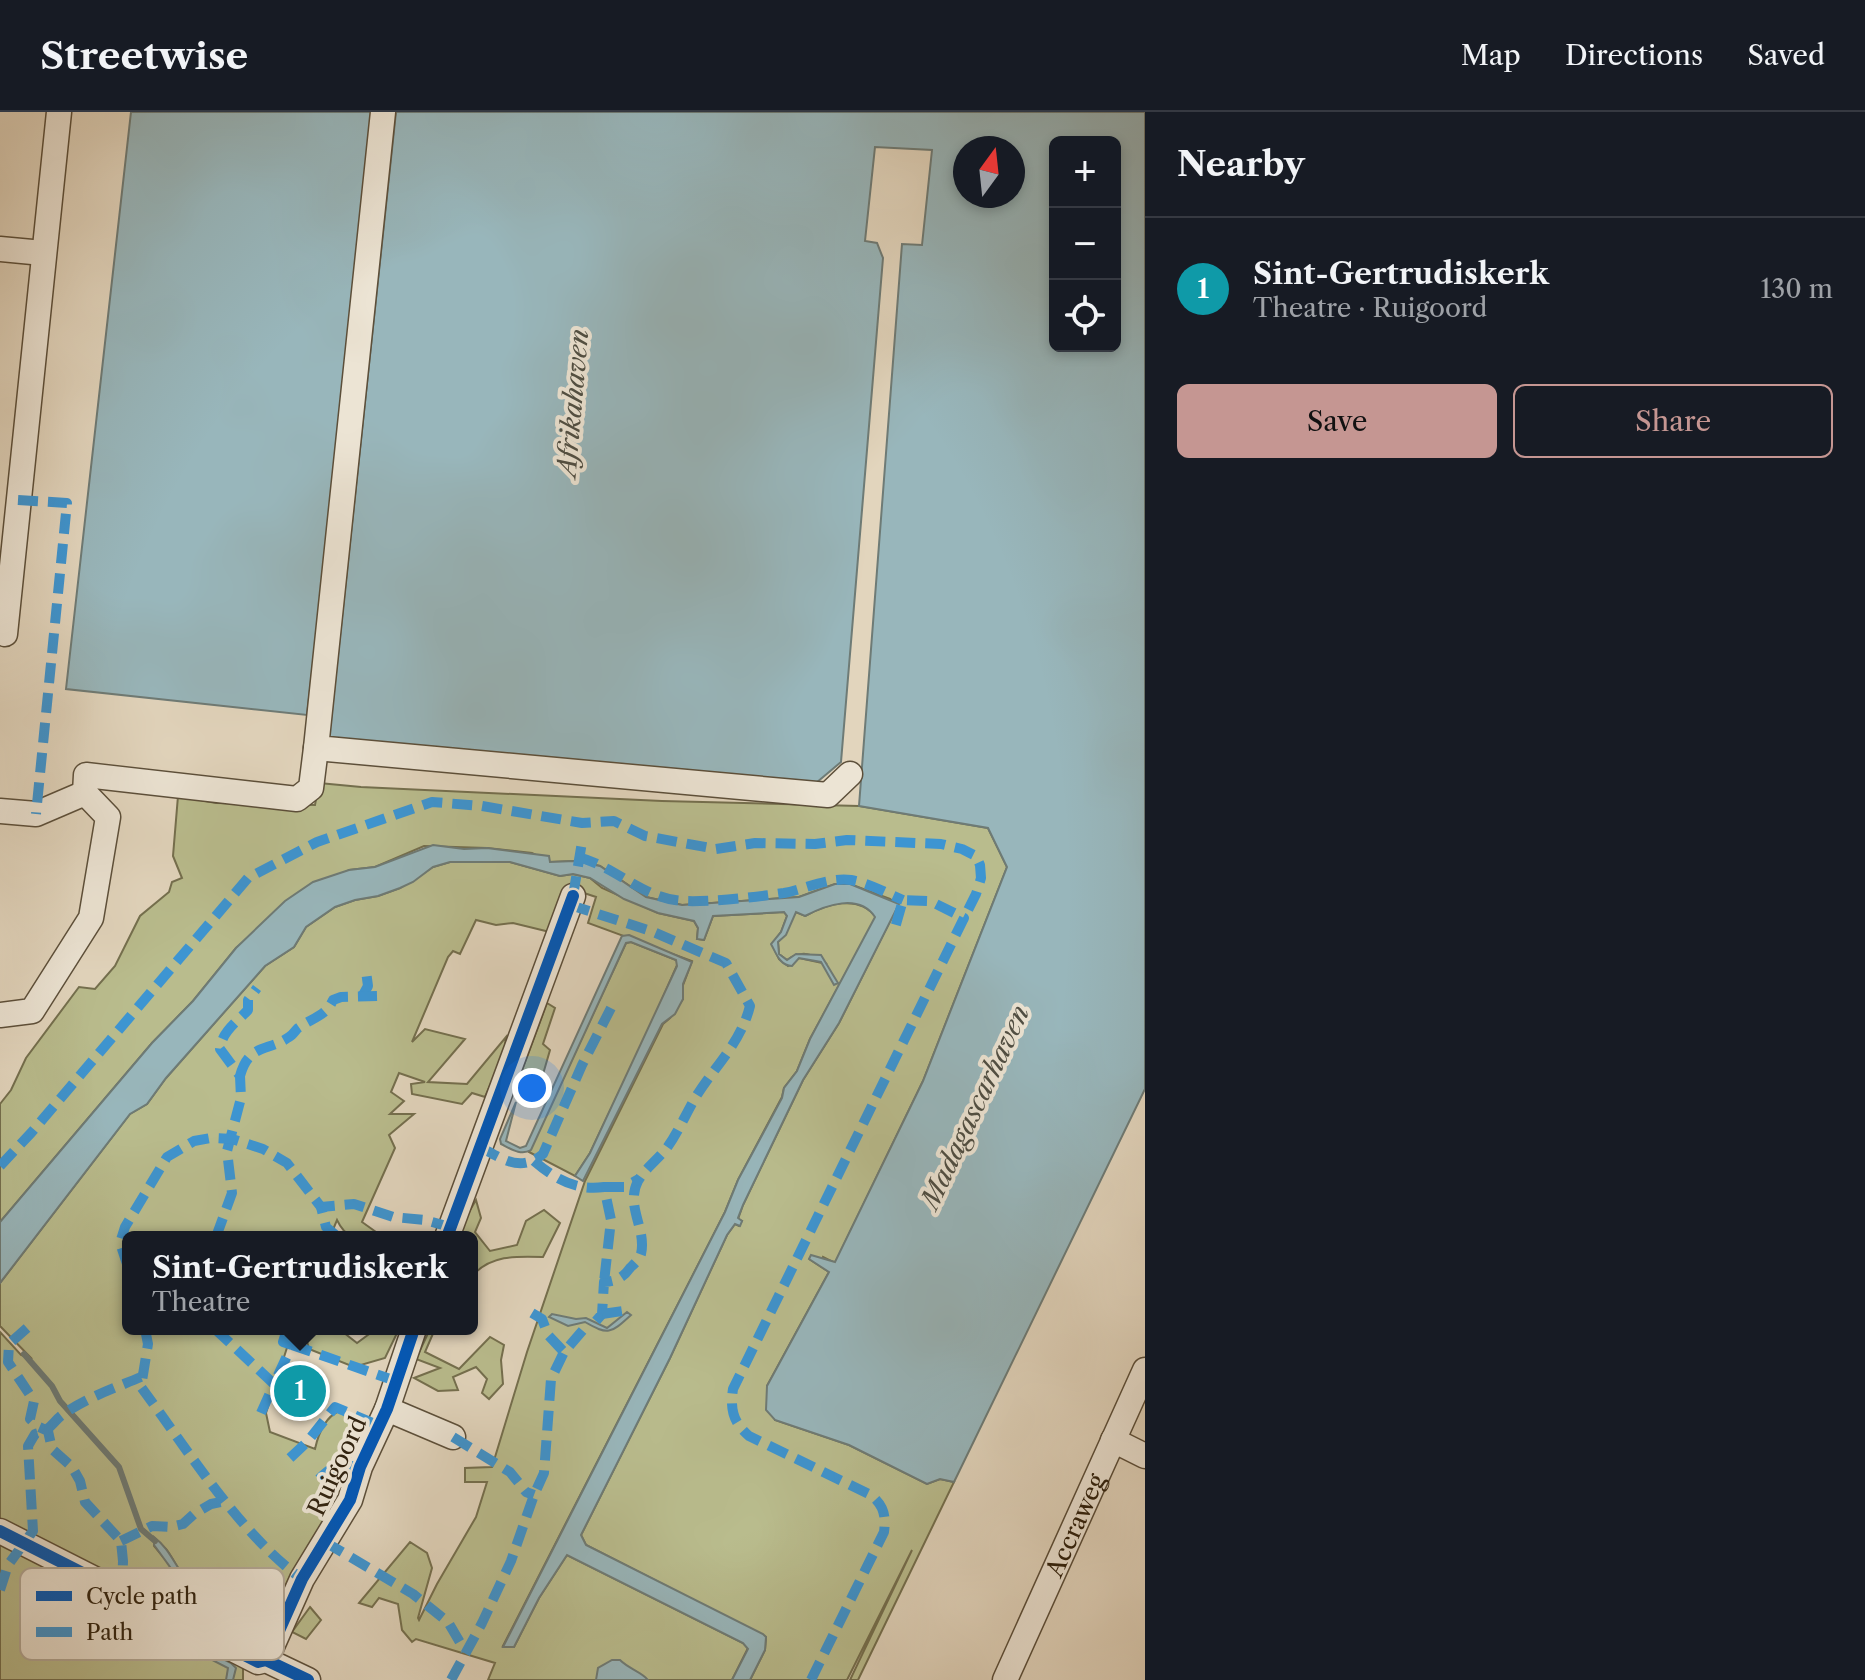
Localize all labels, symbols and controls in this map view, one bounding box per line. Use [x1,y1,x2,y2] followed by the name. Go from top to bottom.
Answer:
[40,32,248,79] text: Streetwise
[1461,38,1521,72] text: Map
[1565,38,1703,72] text: Directions
[1747,38,1825,72] text: Saved
[953,136,1025,208] north arrow
[1049,136,1121,352] map controls
[1049,136,1121,208] button: +
[1177,143,1305,185] text: Nearby
[1049,208,1121,280] button: −
[1253,255,1549,292] text: Sint-Gertrudiskerk
[1197,273,1209,305] text: 1
[1760,273,1833,305] text: 130 m
[1049,280,1121,352] button: locate
[1253,292,1487,324] text: Theatre · Ruigoord
[550,328,595,482] water label: Afrikahaven
[1177,384,1497,458] button: Save
[1513,384,1833,458] button: Share
[913,1000,1036,1217] water label: Madagascarhaven
[512,1068,552,1108] your location
[122,1231,478,1335] popup
[152,1249,448,1286] text: Sint-Gertrudiskerk
[152,1286,250,1318] text: Theatre
[274,1361,326,1421] pin: 1
[301,1411,373,1520] street label: Ruigoord
[1039,1469,1111,1582] street label: Accraweg
[20,1568,284,1660] legend
[86,1583,198,1610] text: Cycle path
[86,1619,134,1646] text: Path

